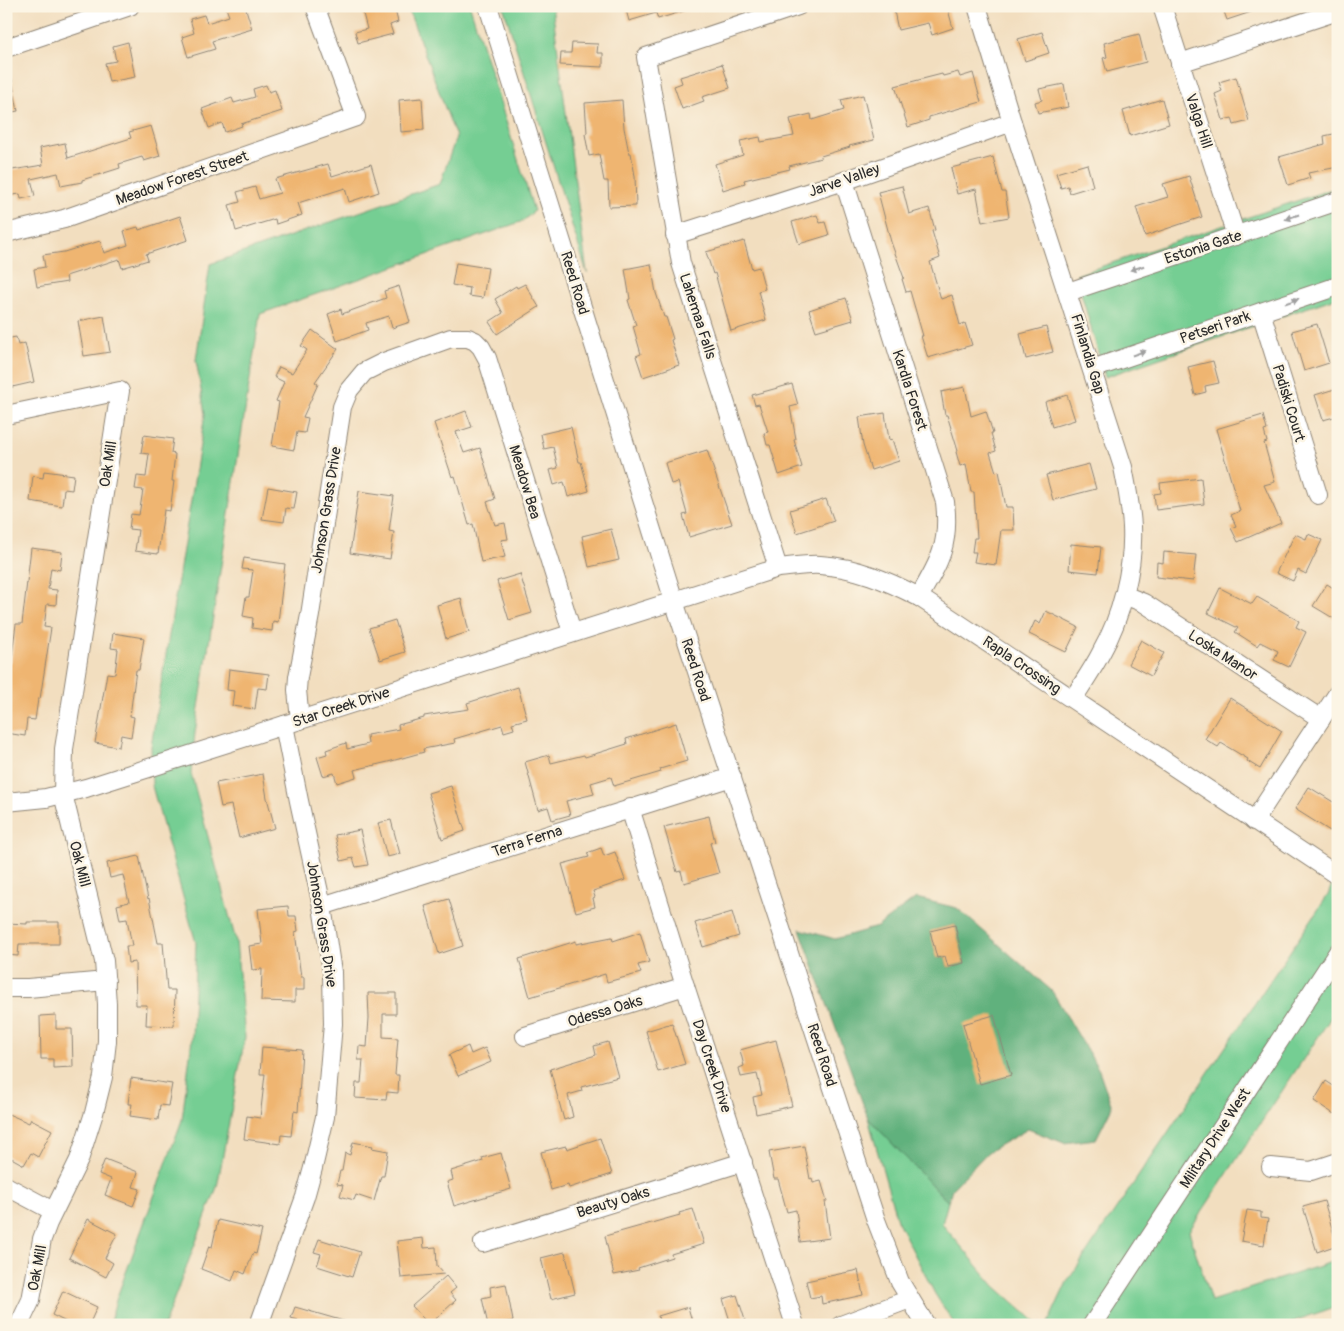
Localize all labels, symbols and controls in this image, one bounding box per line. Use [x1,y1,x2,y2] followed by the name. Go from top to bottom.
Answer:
[1181,91,1216,151] street label: Valga Hill
[113,147,252,210] street label: Meadow Forest Street
[806,159,883,201] street label: Jarve Valley
[1284,214,1299,221] one-way arrow
[1162,226,1245,269] street label: Estonia Gate
[556,249,593,317] street label: Reed Road
[1130,265,1145,273] one-way arrow
[675,271,720,362] street label: Lahemaa Falls
[1285,297,1300,304] one-way arrow
[1177,306,1254,348] street label: Petseri Park
[1066,312,1109,397] street label: Finlandia Gap
[888,347,932,434] street label: Kardla Forest
[1131,349,1146,357] one-way arrow
[1268,362,1310,445] street label: Padiski Court
[95,440,122,489] street label: Oak Mill
[504,443,545,521] street label: Meadow Bea
[307,445,346,575] street label: Johnson Grass Drive
[1184,626,1262,685] street label: Loska Manor
[979,632,1065,699] street label: Rapla Crossing
[676,636,715,704] street label: Reed Road
[290,683,393,732] street label: Star Creek Drive
[490,821,565,862] street label: Terra Ferna
[65,839,94,889] street label: Oak Mill
[302,859,341,989] street label: Johnson Grass Drive
[565,991,645,1032] street label: Odessa Oaks
[688,1017,736,1116] street label: Day Creek Drive
[802,1021,841,1089] street label: Reed Road
[1176,1084,1255,1192] street label: Military Drive West
[574,1182,652,1223] street label: Beauty Oaks
[24,1243,51,1293] street label: Oak Mill

